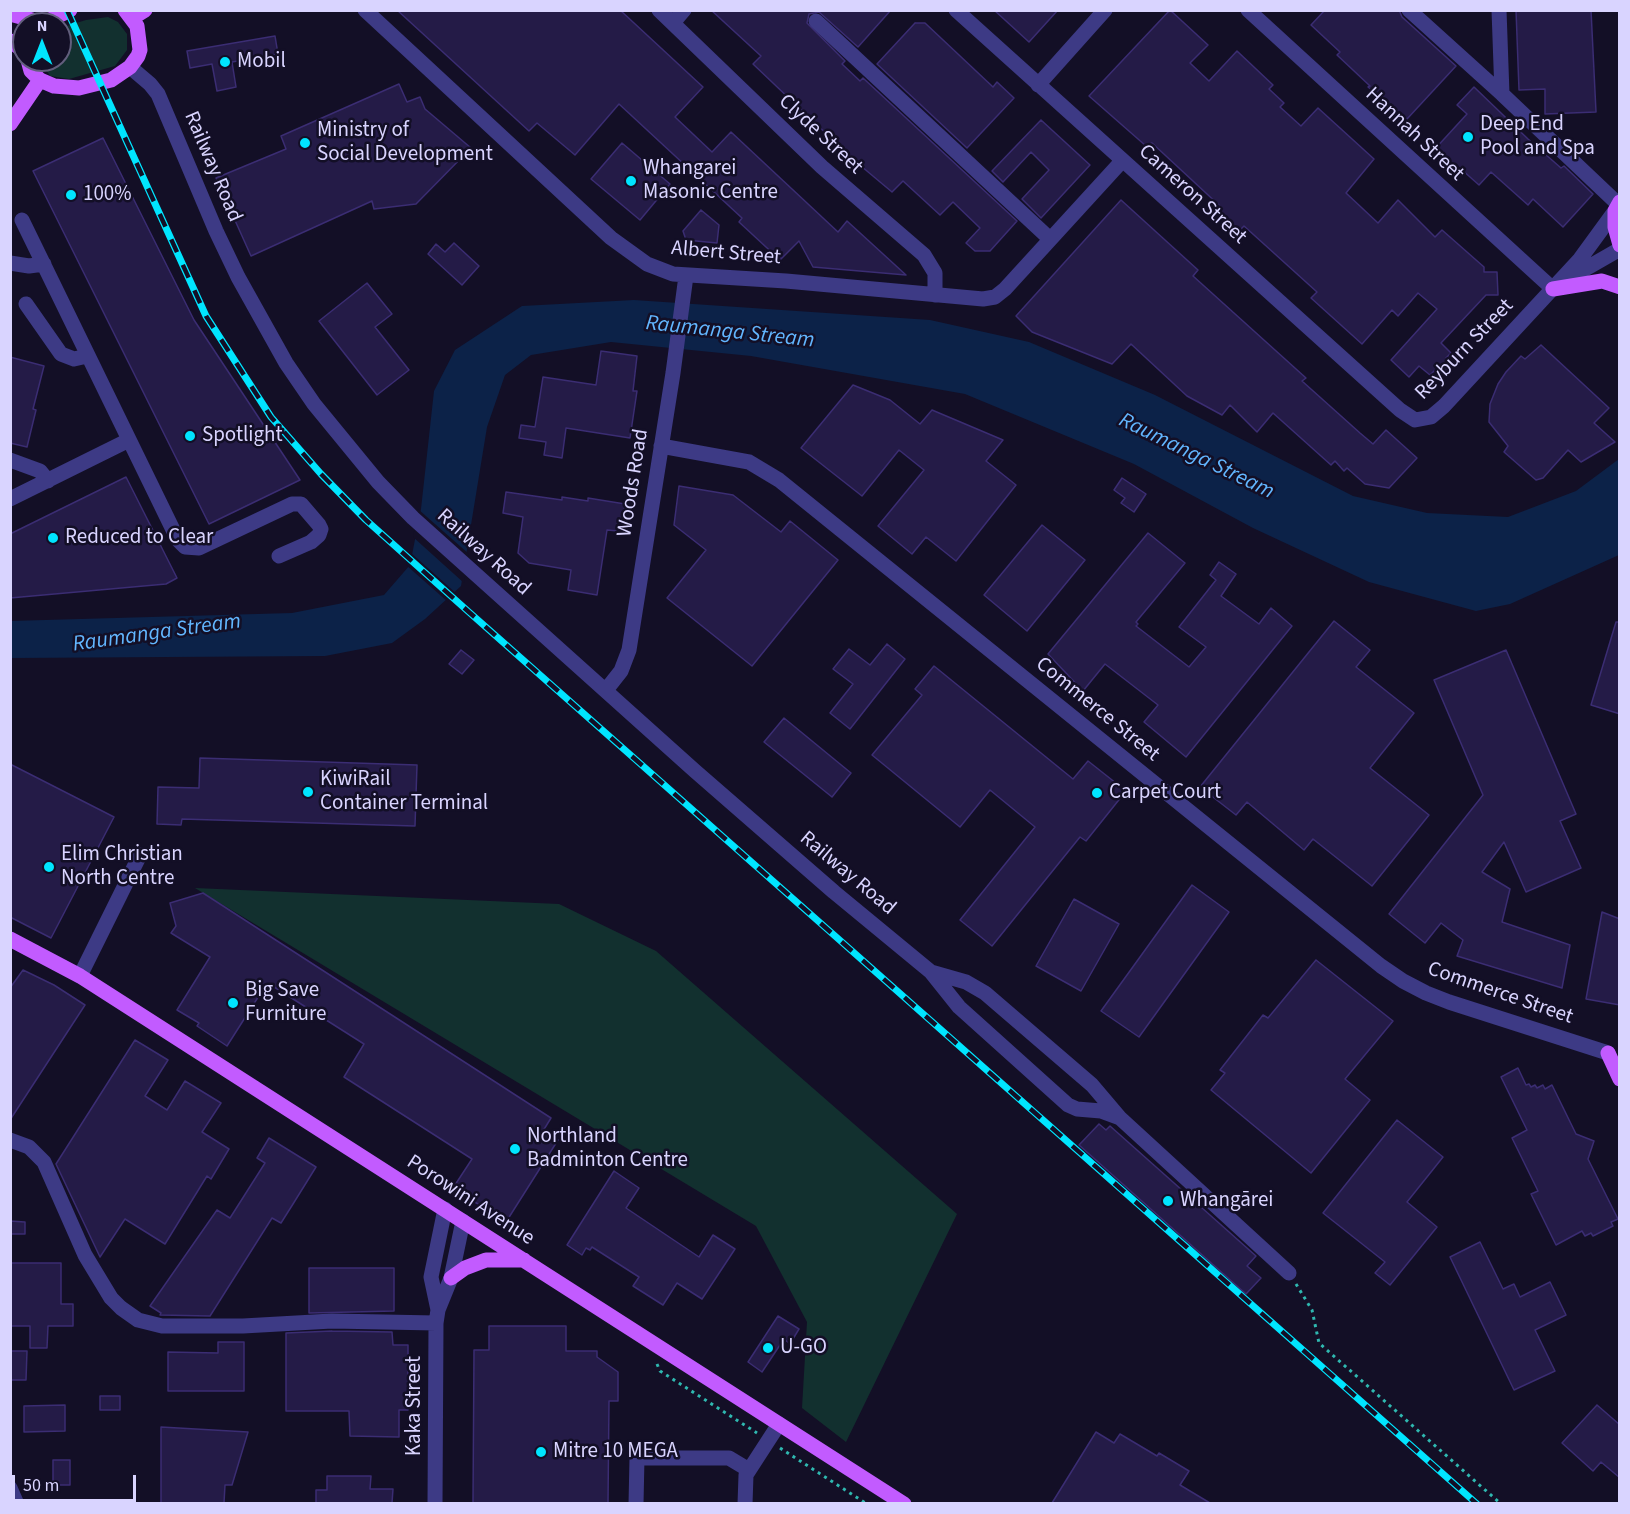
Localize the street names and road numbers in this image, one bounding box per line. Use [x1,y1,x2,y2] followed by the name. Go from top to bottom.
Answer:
[1359,83,1469,187] street label: Hannah Street
[773,90,867,180] street label: Clyde Street
[177,108,247,226] street label: Railway Road
[1133,140,1251,250] street label: Cameron Street
[670,237,782,271] street label: Albert Street
[1411,294,1519,406] street label: Reyburn Street
[613,427,655,539] street label: Woods Road
[431,504,535,602] street label: Railway Road
[1030,652,1164,768] street label: Commerce Street
[794,827,900,921] street label: Railway Road
[1424,957,1576,1031] street label: Commerce Street
[401,1150,539,1252] street label: Porowini Avenue
[402,1356,428,1456] street label: Kaka Street

